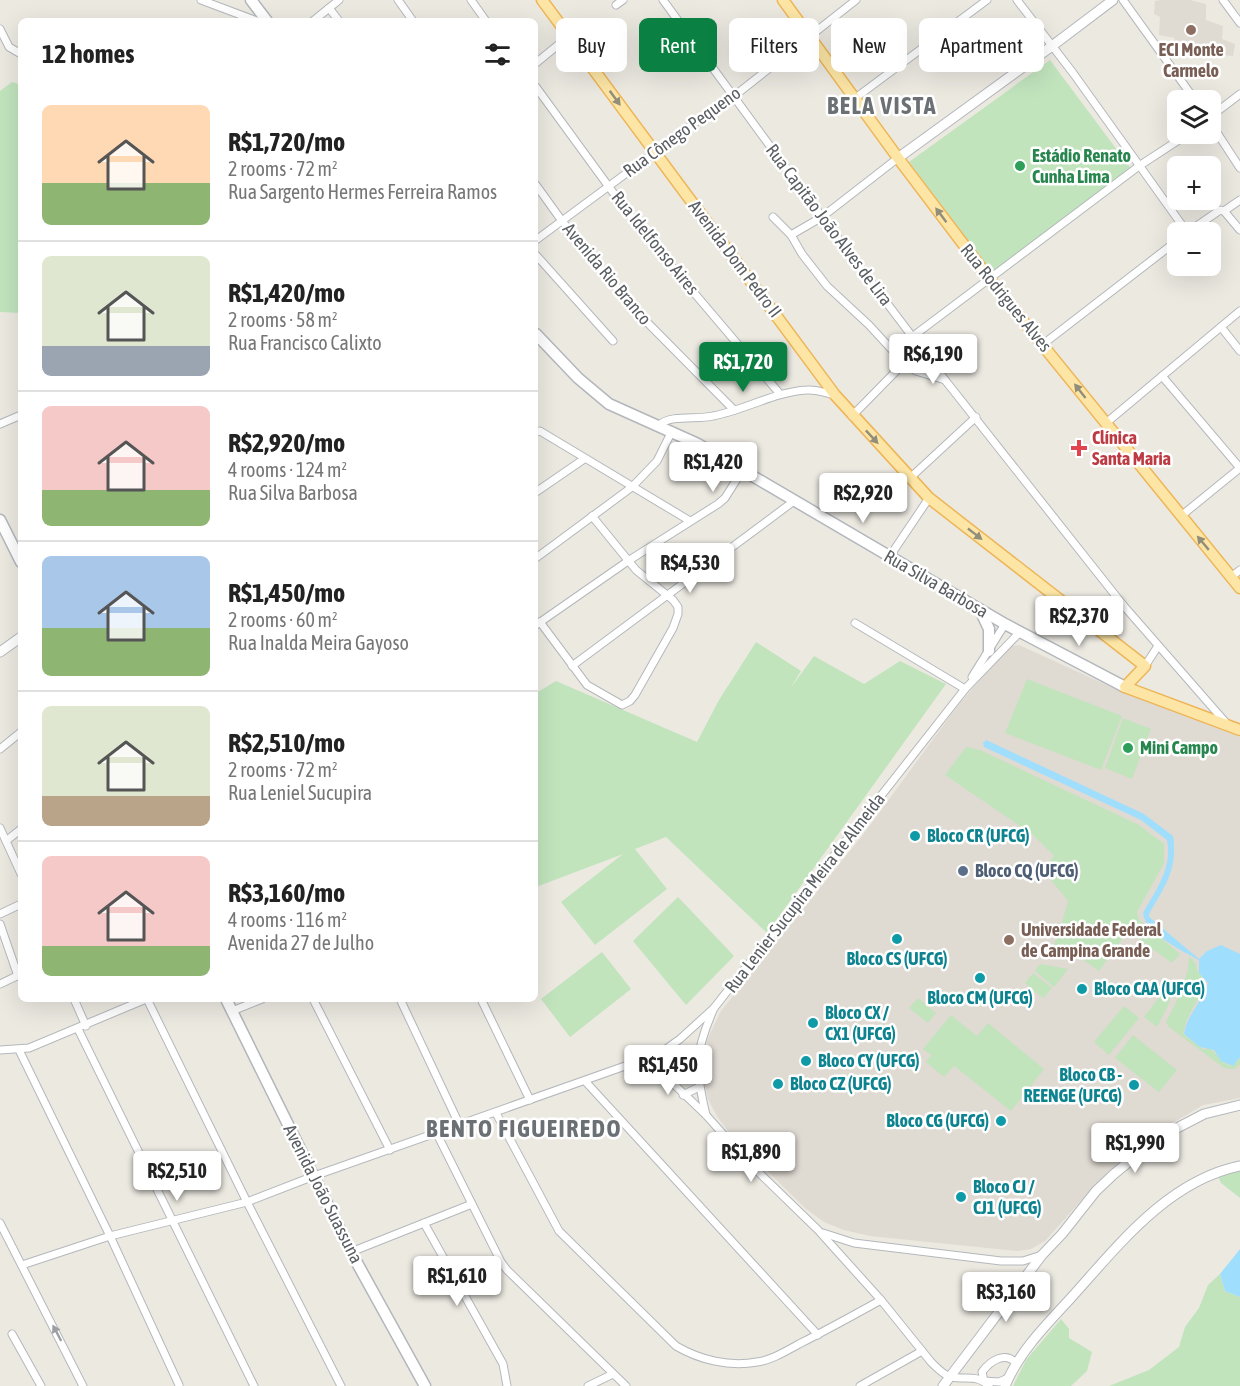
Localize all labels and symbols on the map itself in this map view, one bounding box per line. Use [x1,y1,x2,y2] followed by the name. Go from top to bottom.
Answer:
[1184,23,1198,37] marker: ECI Monte Carmelo
[1158,39,1224,81] place label: ECI Monte Carmelo
[619,82,744,181] street label: Rua Cônego Pequeno
[608,90,620,105] one-way arrow
[827,92,937,119] district label: BELA VISTA
[762,140,897,310] street label: Rua Capitão João Alves de Lira
[1032,145,1131,187] place label: Estádio Renato Cunha Lima
[1013,159,1027,173] marker: Estádio Renato Cunha Lima
[607,187,703,299] street label: Rua Idelfonso Aires
[685,196,786,321] street label: Avenida Dom Pedro II
[934,207,947,223] one-way arrow
[559,219,656,329] street label: Avenida Rio Branco
[957,240,1056,356] street label: Rua Rodrigues Alves
[878,334,988,385] pin: R$6,190
[688,342,798,393] pin: R$1,720
[1074,383,1087,399] one-way arrow
[1092,427,1171,469] place label: Clínica Santa Maria
[865,429,878,444] one-way arrow
[1070,439,1088,457] marker: Clínica Santa Maria
[658,442,768,493] pin: R$1,420
[808,473,918,524] pin: R$2,920
[968,528,983,540] one-way arrow
[1196,535,1209,551] one-way arrow
[635,543,745,594] pin: R$4,530
[880,545,992,622] street label: Rua Silva Barbosa
[1024,596,1134,647] pin: R$2,370
[1140,737,1218,758] place label: Mini Campo
[1121,741,1135,755] marker: Mini Campo
[720,789,889,997] street label: Rua Lenier Sucupira Meira de Almeida
[927,825,1030,846] place label: Bloco CR (UFCG)
[908,829,922,843] marker: Bloco CR (UFCG)
[975,860,1079,881] place label: Bloco CQ (UFCG)
[956,864,970,878] marker: Bloco CQ (UFCG)
[1021,919,1162,961] place label: Universidade Federal de Campina Grande
[890,932,904,946] marker: Bloco CS (UFCG)
[1002,933,1016,947] marker: Universidade Federal de Campina Grande
[846,948,948,969] place label: Bloco CS (UFCG)
[973,971,987,985] marker: Bloco CM (UFCG)
[1094,978,1205,999] place label: Bloco CAA (UFCG)
[1075,982,1089,996] marker: Bloco CAA (UFCG)
[927,987,1033,1008] place label: Bloco CM (UFCG)
[825,1002,896,1044] place label: Bloco CX / CX1 (UFCG)
[806,1016,820,1030] marker: Bloco CX / CX1 (UFCG)
[613,1045,723,1096] pin: R$1,450
[818,1050,920,1071] place label: Bloco CY (UFCG)
[799,1054,813,1068] marker: Bloco CY (UFCG)
[1024,1064,1123,1106] place label: Bloco CB - REENGE (UFCG)
[790,1073,892,1094] place label: Bloco CZ (UFCG)
[771,1077,785,1091] marker: Bloco CZ (UFCG)
[1127,1078,1141,1092] marker: Bloco CB - REENGE (UFCG)
[886,1110,989,1131] place label: Bloco CG (UFCG)
[994,1114,1008,1128] marker: Bloco CG (UFCG)
[426,1115,622,1142] district label: BENTO FIGUEIREDO
[279,1121,368,1267] street label: Avenida João Suassuna
[1080,1123,1190,1174] pin: R$1,990
[696,1132,806,1183] pin: R$1,890
[122,1151,232,1202] pin: R$2,510
[973,1176,1042,1218] place label: Bloco CJ / CJ1 (UFCG)
[954,1190,968,1204] marker: Bloco CJ / CJ1 (UFCG)
[402,1256,512,1307] pin: R$1,610
[951,1272,1061,1323] pin: R$3,160
[53,1325,62,1342] one-way arrow

